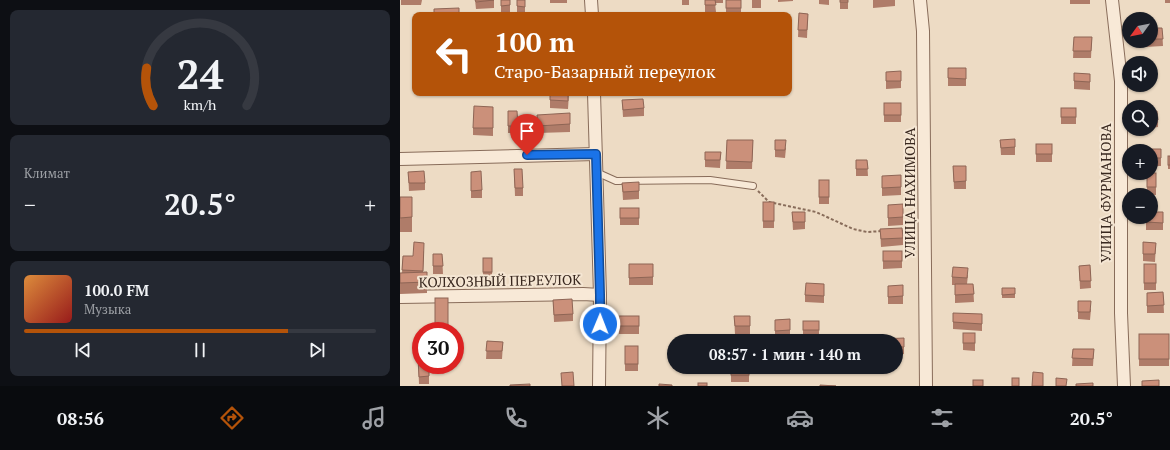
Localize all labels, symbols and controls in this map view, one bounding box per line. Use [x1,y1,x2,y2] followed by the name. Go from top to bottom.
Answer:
[1122,12,1158,48] north arrow
[1122,12,1158,224] map controls
[494,23,575,60] text: 100 m
[428,28,480,80] icon: left
[176,45,224,100] text: 24
[1122,56,1158,92] button: sound
[494,59,716,83] text: Старо-Базарный переулок
[184,94,217,113] text: km/h
[1122,100,1158,136] button: search
[510,114,544,155] pin
[516,120,538,142] icon: arrive
[1096,123,1115,263] street label: УЛИЦА ФУРМАНОВА
[900,127,919,259] street label: УЛИЦА НАХИМОВА
[1122,144,1158,180] button: +
[24,164,70,182] text: Климат
[164,184,236,224] text: 20.5°
[1122,188,1158,224] button: −
[24,190,36,219] text: −
[364,190,376,219] text: +
[419,270,582,291] street label: КОЛХОЗНЫЙ ПЕРЕУЛОК
[84,280,149,300] text: 100.0 FM
[84,300,131,318] text: Музыка
[579,303,621,345] position arrow
[412,322,464,374] speed limit sign: 30
[72,339,94,361] icon: previous
[189,339,211,361] icon: pause
[306,339,328,361] icon: next
[709,344,861,364] text: 08:57 · 1 мин · 140 m
[218,404,246,432] icon: directions
[360,404,388,432] icon: music
[502,404,530,432] icon: phone
[644,404,672,432] icon: climate
[786,404,814,432] icon: car
[928,404,956,432] icon: filters
[57,406,104,430] text: 08:56
[1070,406,1113,430] text: 20.5°

